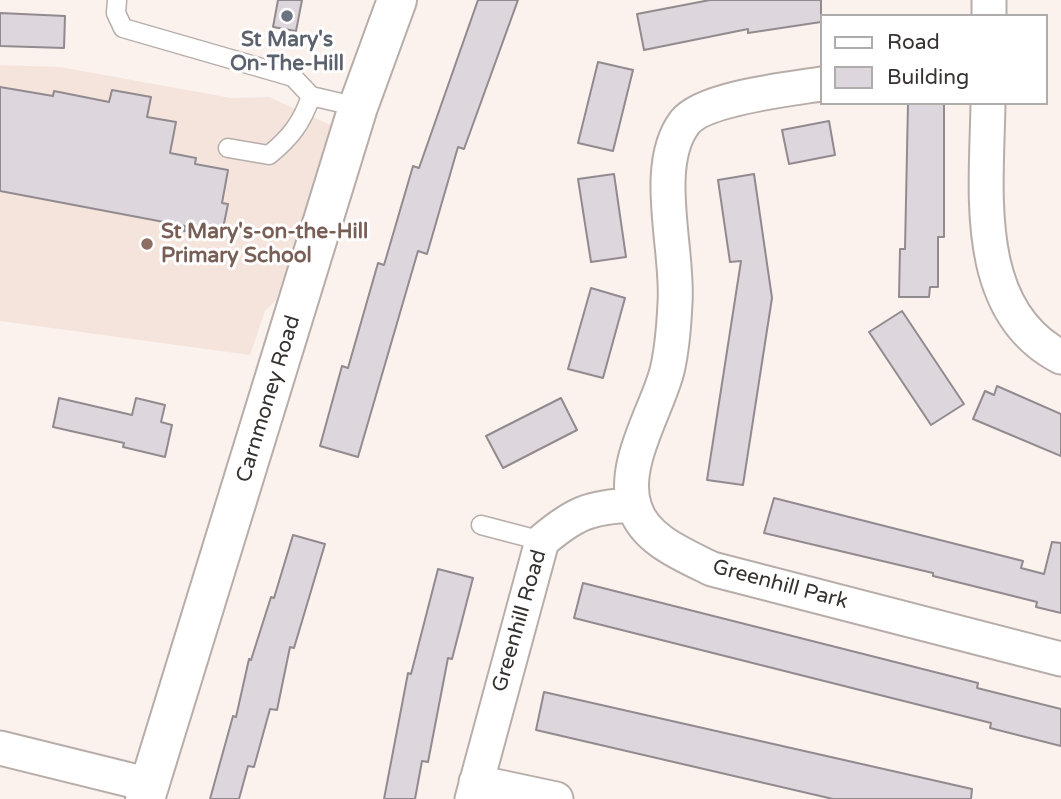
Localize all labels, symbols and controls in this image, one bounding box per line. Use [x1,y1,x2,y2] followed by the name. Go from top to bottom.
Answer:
[279,8,295,24] marker: St Mary's On-The-Hill
[820,14,1047,105] legend
[230,27,344,77] place label: St Mary's On-The-Hill
[887,30,940,55] text: Road
[887,65,969,90] text: Building
[161,219,368,269] place label: St Mary's-on-the-Hill Primary School
[139,236,155,252] marker: St Mary's-on-the-Hill Primary School
[232,312,306,486] street label: Carnmoney Road
[488,547,552,695] street label: Greenhill Road
[710,555,850,615] street label: Greenhill Park

